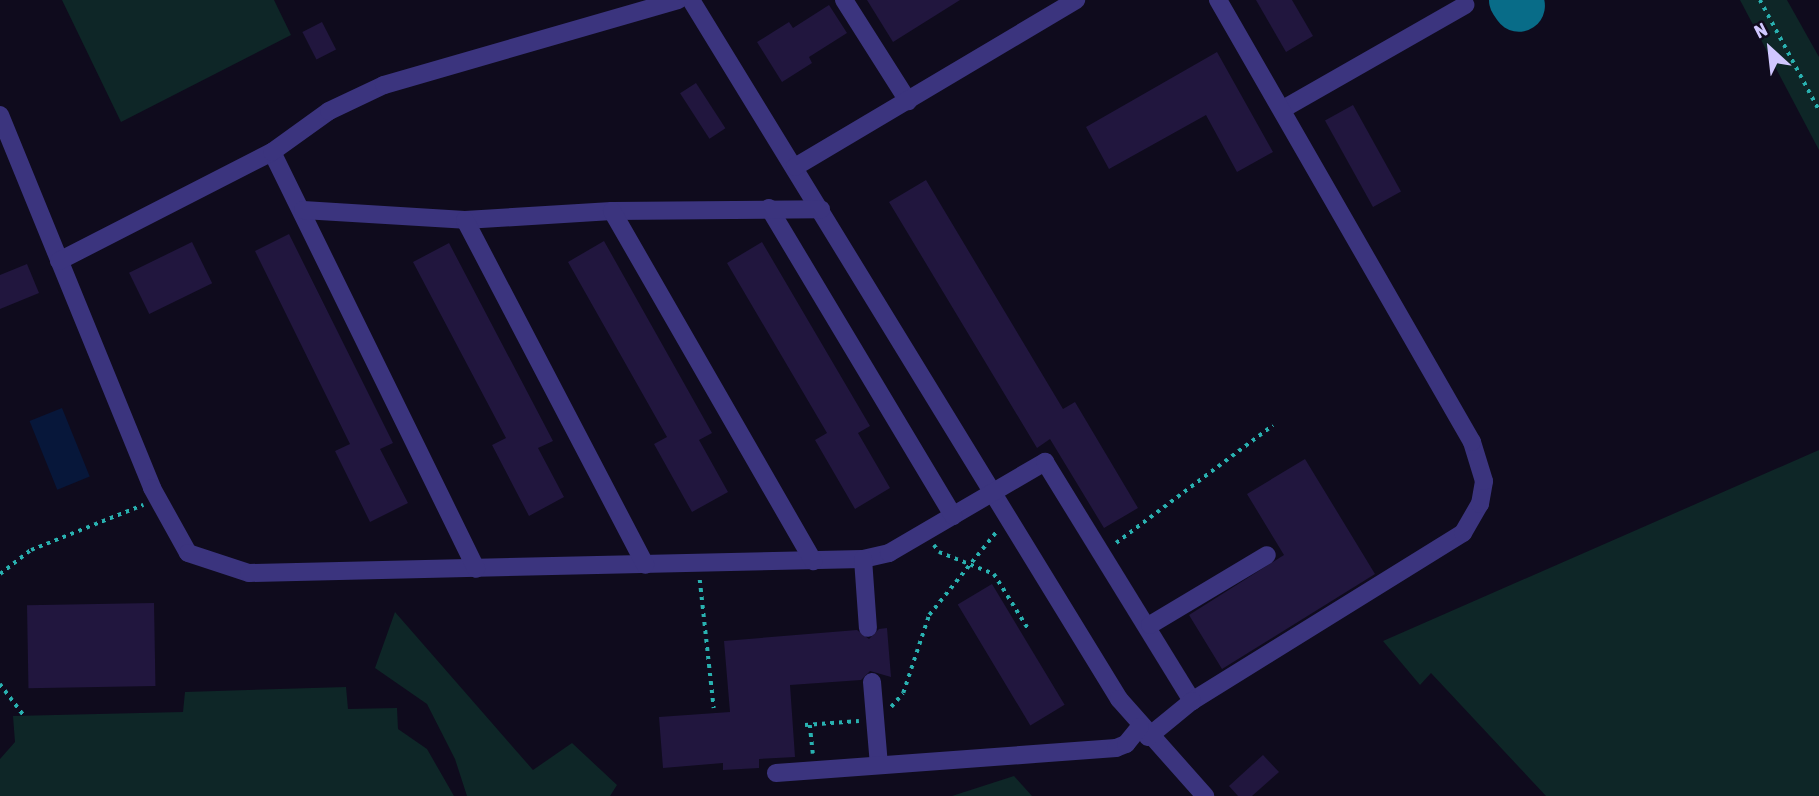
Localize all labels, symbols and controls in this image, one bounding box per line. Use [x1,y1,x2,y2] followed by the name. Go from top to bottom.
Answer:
[1735,14,1805,84] north arrow
[1750,18,1770,43] text: N

